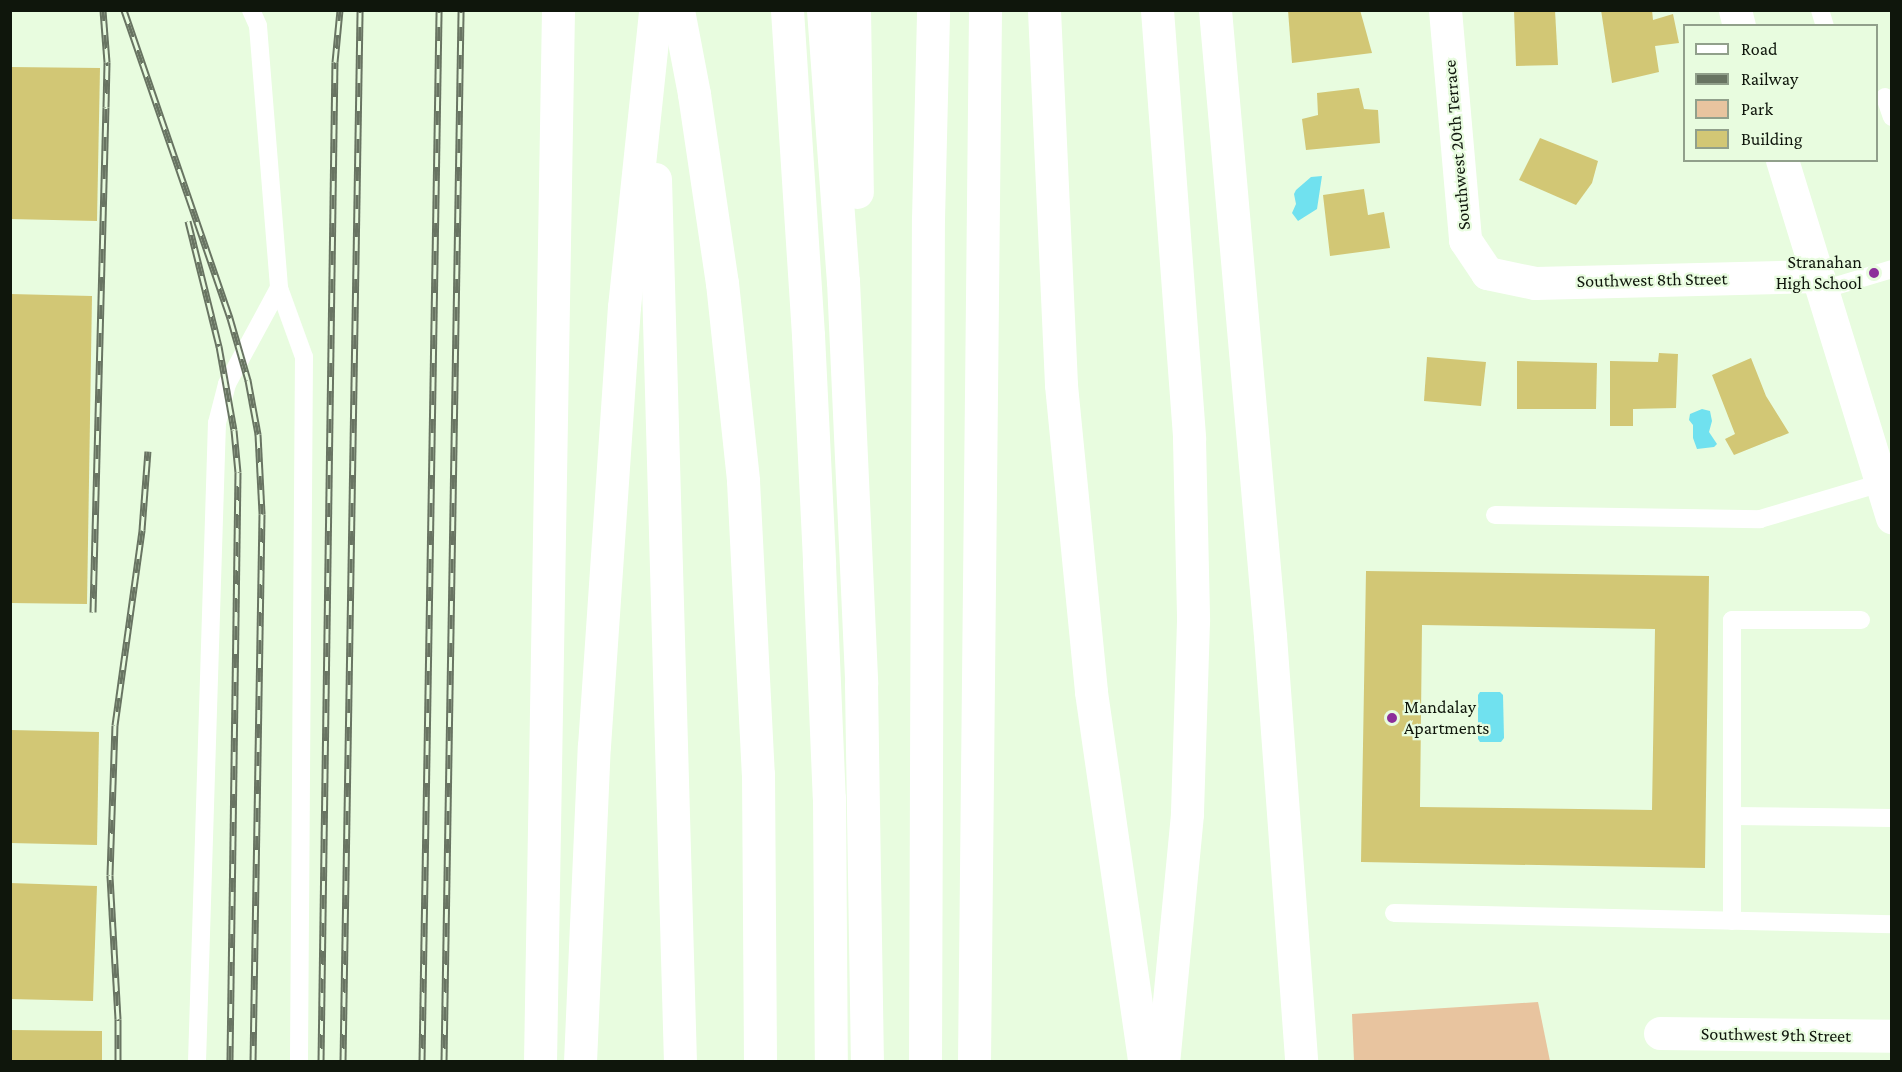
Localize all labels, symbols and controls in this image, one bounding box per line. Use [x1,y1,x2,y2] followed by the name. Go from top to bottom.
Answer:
[1683,24,1878,162] legend
[1741,39,1778,59] text: Road
[1439,59,1475,231] street label: Southwest 20th Terrace
[1741,69,1798,89] text: Railway
[1741,99,1773,119] text: Park
[1741,129,1802,149] text: Building
[1776,252,1862,294] place label: Stranahan High School
[1867,266,1881,280] marker: Stranahan High School
[1577,268,1727,292] street label: Southwest 8th Street
[1404,697,1489,740] place label: Mandalay Apartments
[1385,711,1399,725] marker: Mandalay Apartments
[1701,1023,1851,1047] street label: Southwest 9th Street

